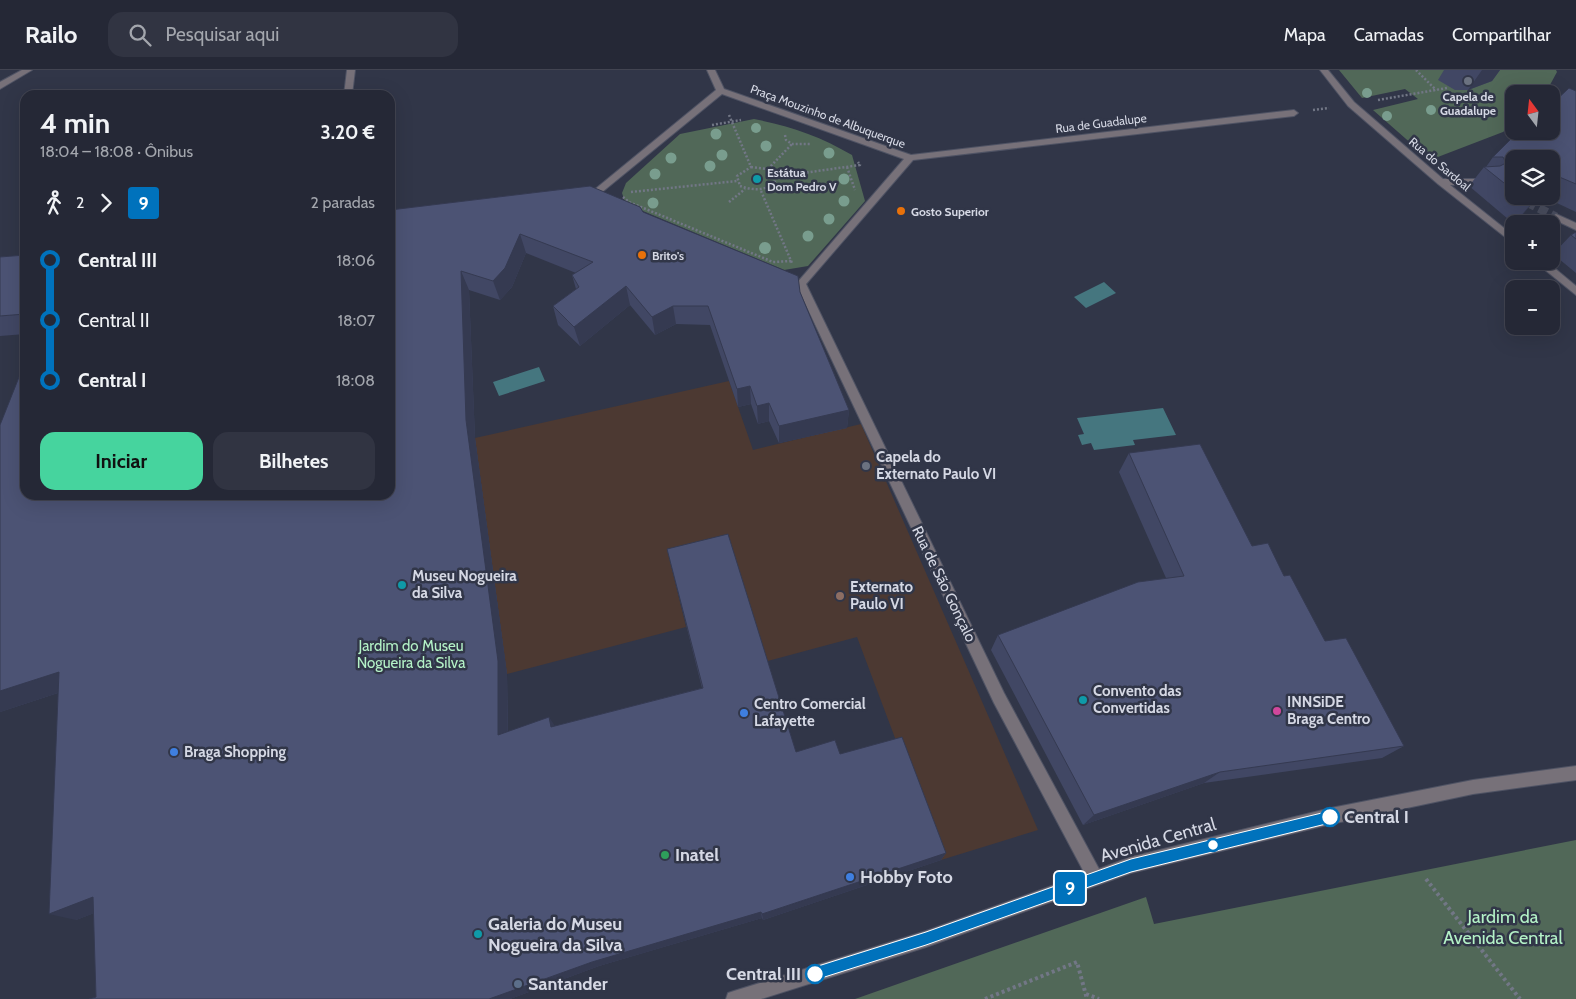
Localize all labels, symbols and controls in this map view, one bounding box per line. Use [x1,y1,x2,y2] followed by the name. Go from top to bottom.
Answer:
[108,12,458,57] search box
[25,20,78,49] text: Railo
[126,21,154,49] icon: search
[166,23,279,46] text: Pesquisar aqui
[1284,24,1326,46] text: Mapa
[1354,24,1424,46] text: Camadas
[1452,24,1551,46] text: Compartilhar
[1462,75,1474,87] marker: Capela de Guadalupe
[748,81,908,151] street label: Praça Mouzinho de Albuquerque
[1505,85,1560,140] north arrow
[1505,85,1560,335] map controls
[1440,89,1496,118] place label: Capela de Guadalupe
[40,106,110,140] text: 4 min
[1055,110,1147,136] street label: Rua de Guadalupe
[321,121,375,144] text: 3.20 €
[1406,134,1474,194] street label: Rua do Sardoal
[40,142,193,161] text: 18:04 – 18:08 · Ônibus
[1505,150,1560,205] button: layers
[767,165,837,194] place label: Estátua Dom Pedro V
[751,173,763,185] marker: Estátua Dom Pedro V
[40,189,68,217] icon: walk
[92,189,120,217] icon: forward
[138,192,149,214] text: 9
[76,193,84,212] text: 2
[311,193,375,212] text: 2 paradas
[911,204,989,219] place label: Gosto Superior
[895,205,907,217] marker: Gosto Superior
[1505,215,1560,270] button: +
[652,248,684,263] place label: Brito's
[78,249,157,272] text: Central III
[636,249,648,261] marker: Brito's
[337,251,375,270] text: 18:06
[1505,280,1560,335] button: −
[78,309,149,332] text: Central II
[338,311,375,330] text: 18:07
[78,369,146,392] text: Central I
[336,371,375,390] text: 18:08
[40,432,203,490] button: Iniciar
[213,432,375,490] button: Bilhetes
[876,448,996,483] place label: Capela do Externato Paulo VI
[860,460,872,472] marker: Capela do Externato Paulo VI
[908,523,980,645] street label: Rua de São Gonçalo
[412,567,517,602] place label: Museu Nogueira da Silva
[850,578,914,613] place label: Externato Paulo VI
[396,579,408,591] marker: Museu Nogueira da Silva
[834,590,846,602] marker: Externato Paulo VI
[357,637,466,672] park label: Jardim do Museu Nogueira da Silva
[1093,682,1181,717] place label: Convento das Convertidas
[1287,693,1371,728] place label: INNSiDE Braga Centro
[1077,694,1089,706] marker: Convento das Convertidas
[754,695,866,730] place label: Centro Comercial Lafayette
[1271,705,1283,717] marker: INNSiDE Braga Centro
[738,707,750,719] marker: Centro Comercial Lafayette
[184,743,286,761] place label: Braga Shopping
[168,746,180,758] marker: Braga Shopping
[1344,806,1409,828] place label: Central I
[1320,807,1340,827] marker: Central I
[1098,813,1219,867] street label: Avenida Central
[1206,838,1220,852] unlabelled marker
[675,844,719,866] place label: Inatel
[659,849,671,861] marker: Inatel
[860,866,953,888] place label: Hobby Foto
[844,871,856,883] marker: Hobby Foto
[1054,872,1086,904] line badge: 9
[1065,877,1075,899] text: 9
[1443,906,1563,949] park label: Jardim da Avenida Central
[488,913,623,956] place label: Galeria do Museu Nogueira da Silva
[472,928,484,940] marker: Galeria do Museu Nogueira da Silva
[726,963,801,985] place label: Central III
[805,964,825,984] marker: Central III
[528,973,608,995] place label: Santander
[512,978,524,990] marker: Santander

